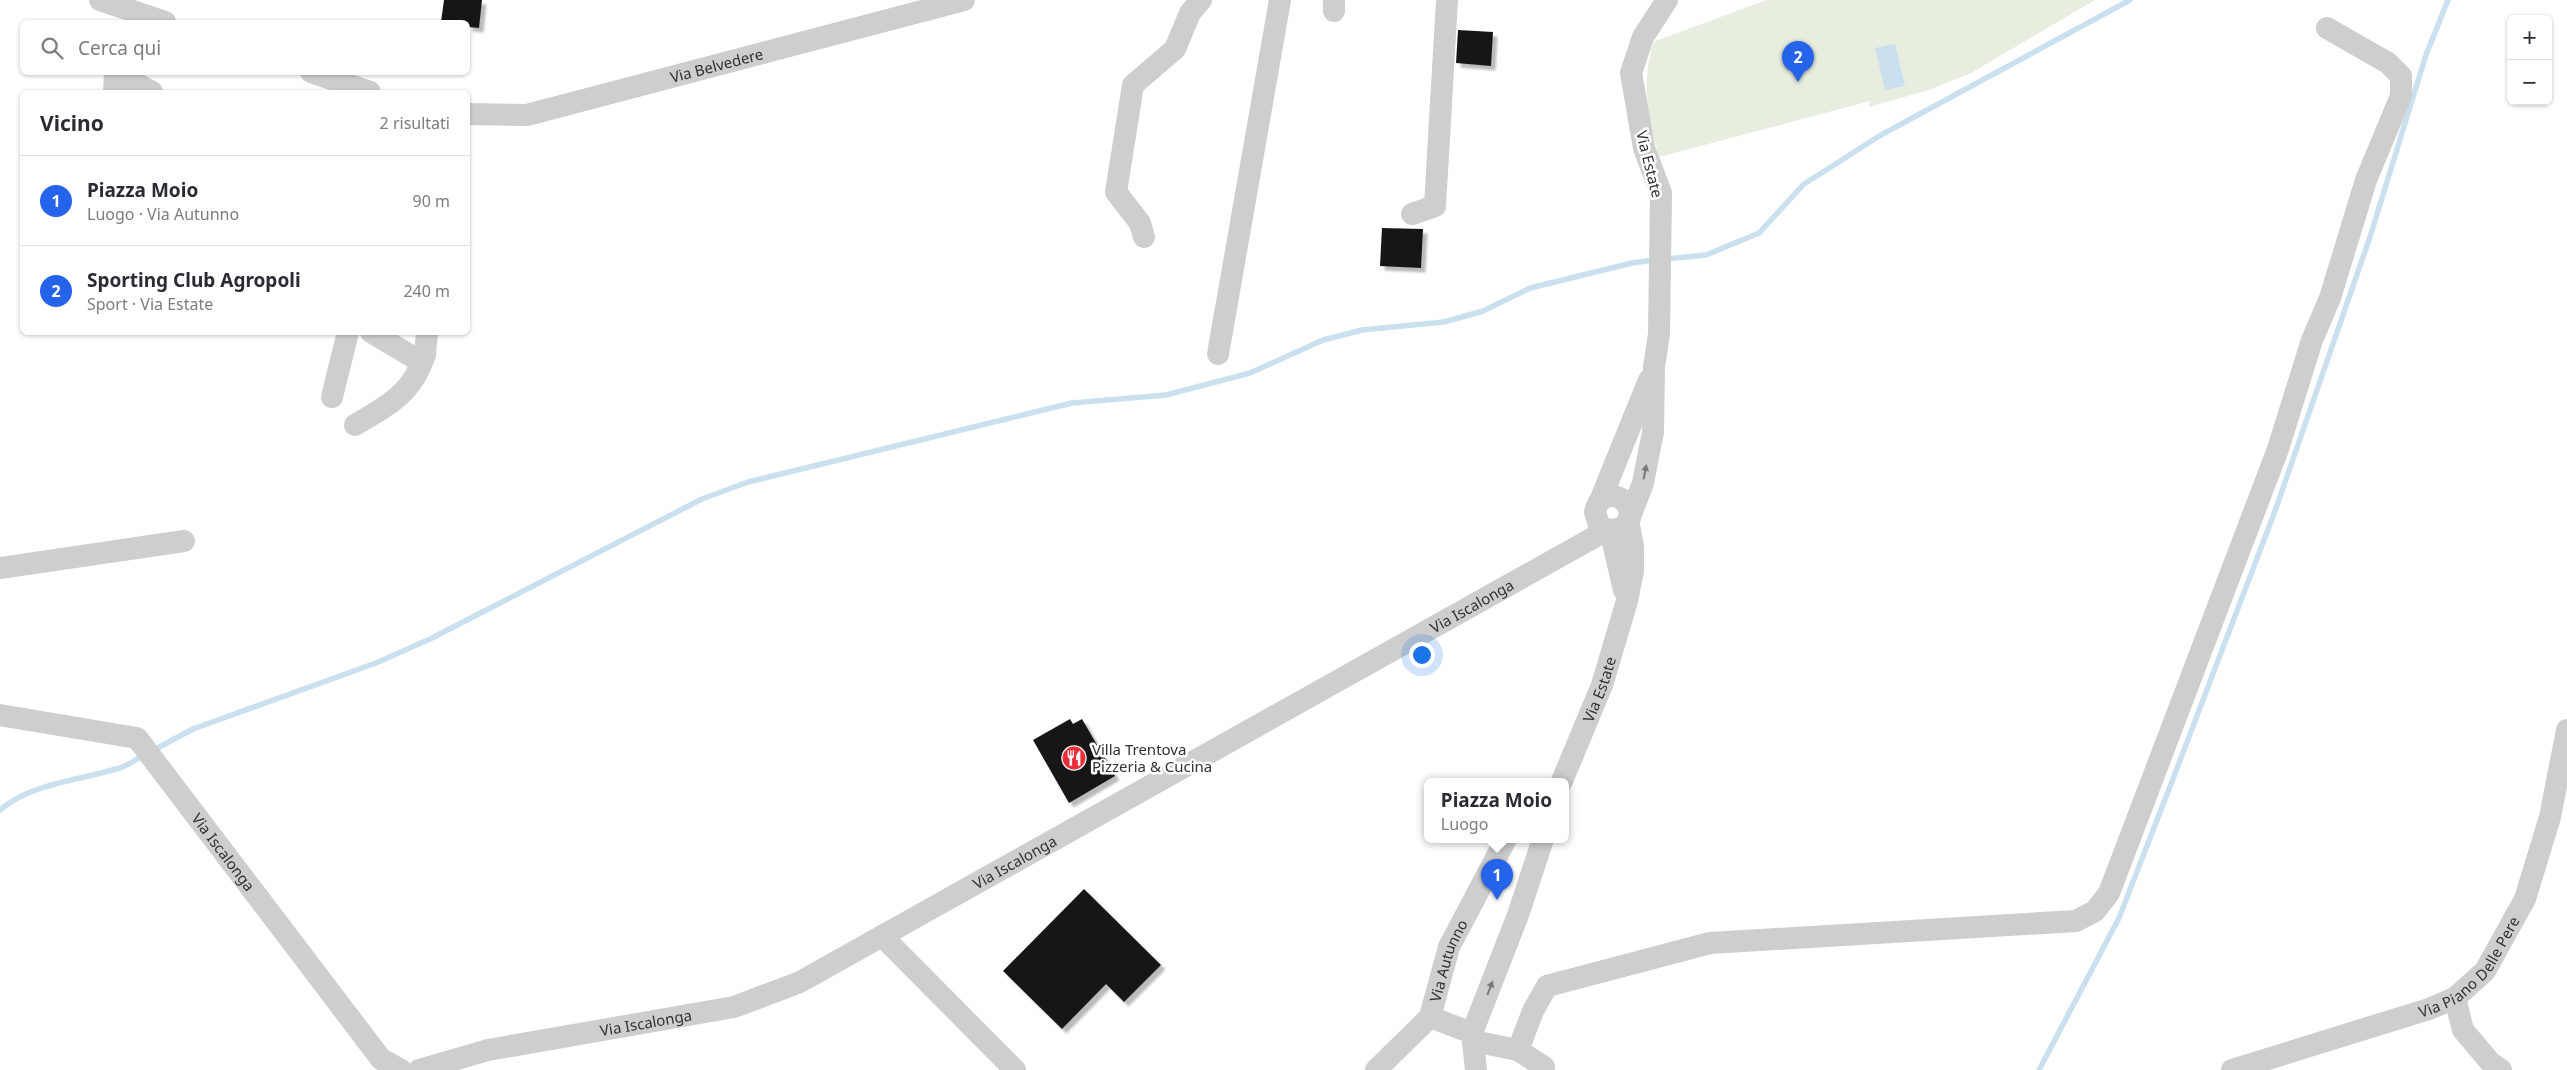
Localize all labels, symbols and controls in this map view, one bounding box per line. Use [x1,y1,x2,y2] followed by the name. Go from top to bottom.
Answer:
[2507,15,2552,105] map controls
[2507,15,2552,60] button: +
[20,20,470,75] search box
[38,34,66,62] icon: search
[78,35,161,61] text: Cerca qui
[1782,41,1814,82] pin: 2
[668,43,765,87] street label: Via Belvedere
[2507,60,2552,105] button: −
[40,109,104,137] text: Vicino
[380,112,450,134] text: 2 risultati
[1632,128,1668,200] street label: Via Estate
[87,177,198,203] text: Piazza Moio
[51,190,61,212] text: 1
[413,190,450,212] text: 90 m
[87,203,239,225] text: Luogo · Via Autunno
[87,267,301,293] text: Sporting Club Agropoli
[51,280,61,302] text: 2
[403,280,450,302] text: 240 m
[87,293,213,315] text: Sport · Via Estate
[1641,464,1649,479] one-way arrow
[1426,574,1517,637] street label: Via Iscalonga
[1409,642,1435,668] your location
[1578,654,1620,725] street label: Via Estate
[1092,739,1212,776] place label: Villa Trentova Pizzeria & Cucina
[1061,745,1087,771] restaurant icon: Villa Trentova Pizzeria & Cucina
[1424,778,1569,843] popup
[1441,787,1552,813] text: Piazza Moio
[187,809,260,895] street label: Via Iscalonga
[1441,813,1488,835] text: Luogo
[969,830,1060,893] street label: Via Iscalonga
[1481,859,1513,900] pin: 1
[2416,913,2524,1022] street label: Via Piano Delle Pere
[1425,916,1472,1004] street label: Via Autunno
[1486,980,1494,995] one-way arrow
[598,1005,693,1040] street label: Via Iscalonga

